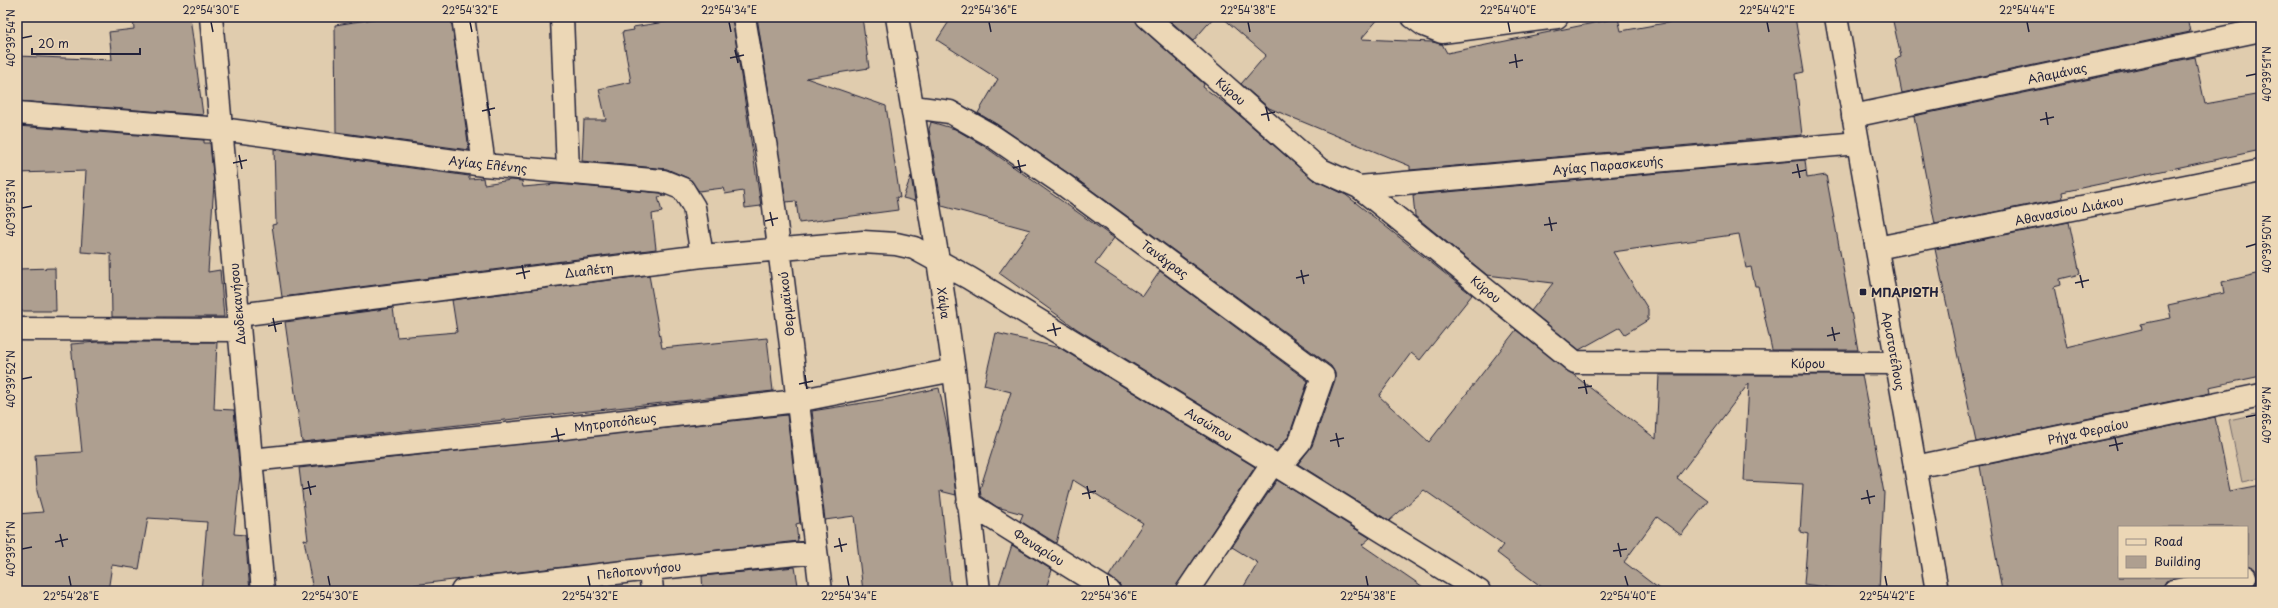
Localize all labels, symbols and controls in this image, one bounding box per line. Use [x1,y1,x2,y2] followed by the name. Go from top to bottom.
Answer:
[183,2,239,17] text: 22°54'30"E
[442,2,498,17] text: 22°54'32"E
[701,2,757,17] text: 22°54'34"E
[961,2,1017,17] text: 22°54'36"E
[1220,2,1276,17] text: 22°54'38"E
[1480,2,1536,17] text: 22°54'40"E
[1739,2,1795,17] text: 22°54'42"E
[1999,2,2055,17] text: 22°54'44"E
[3,9,18,67] text: 40°39'54"N
[32,30,140,56] scale bar
[38,34,69,52] text: 20 m
[2259,46,2274,102] text: 40°39'51"N
[2026,58,2088,88] street label: Αλαμάνας
[1212,73,1250,109] street label: Κύρου
[448,151,528,177] street label: Αγίας Ελένης
[1552,151,1664,179] street label: Αγίας Παρασκευής
[3,179,18,237] text: 40°39'53"N
[2013,191,2125,229] street label: Αθανασίου Διάκου
[2259,215,2274,273] text: 40°39'50"N
[1137,235,1193,283] street label: Τανάγρας
[564,258,614,282] street label: Διαλέτη
[224,262,250,346] street label: Δωδεκανήσου
[774,271,798,337] street label: Θερμαϊκού
[1467,271,1505,307] street label: Κύρου
[1871,283,1939,301] place label: ΜΠΑΡΙΩΤΗ
[933,286,955,320] street label: Χάψα
[1858,287,1868,297] marker: ΜΠΑΡΙΩΤΗ
[1878,310,1910,392] street label: Αριστοτέλους
[3,350,18,408] text: 40°39'52"N
[1791,354,1825,372] street label: Κύρου
[2259,386,2274,444] text: 40°39'49"N
[1182,403,1236,445] street label: Αισώπου
[573,408,657,436] street label: Μητροπόλεως
[2046,414,2130,448] street label: Ρήγα Φεραίου
[3,521,18,577] text: 40°39'51"N
[1010,524,1068,570] street label: Φαναρίου
[2118,526,2248,578] legend
[2154,532,2183,550] text: Road
[2154,552,2201,570] text: Building
[596,557,682,583] street label: Πελοποννήσου
[43,588,99,603] text: 22°54'28"E
[302,588,358,603] text: 22°54'30"E
[562,588,618,603] text: 22°54'32"E
[821,588,877,603] text: 22°54'34"E
[1081,588,1137,603] text: 22°54'36"E
[1340,588,1396,603] text: 22°54'38"E
[1600,588,1656,603] text: 22°54'40"E
[1859,588,1915,603] text: 22°54'42"E

